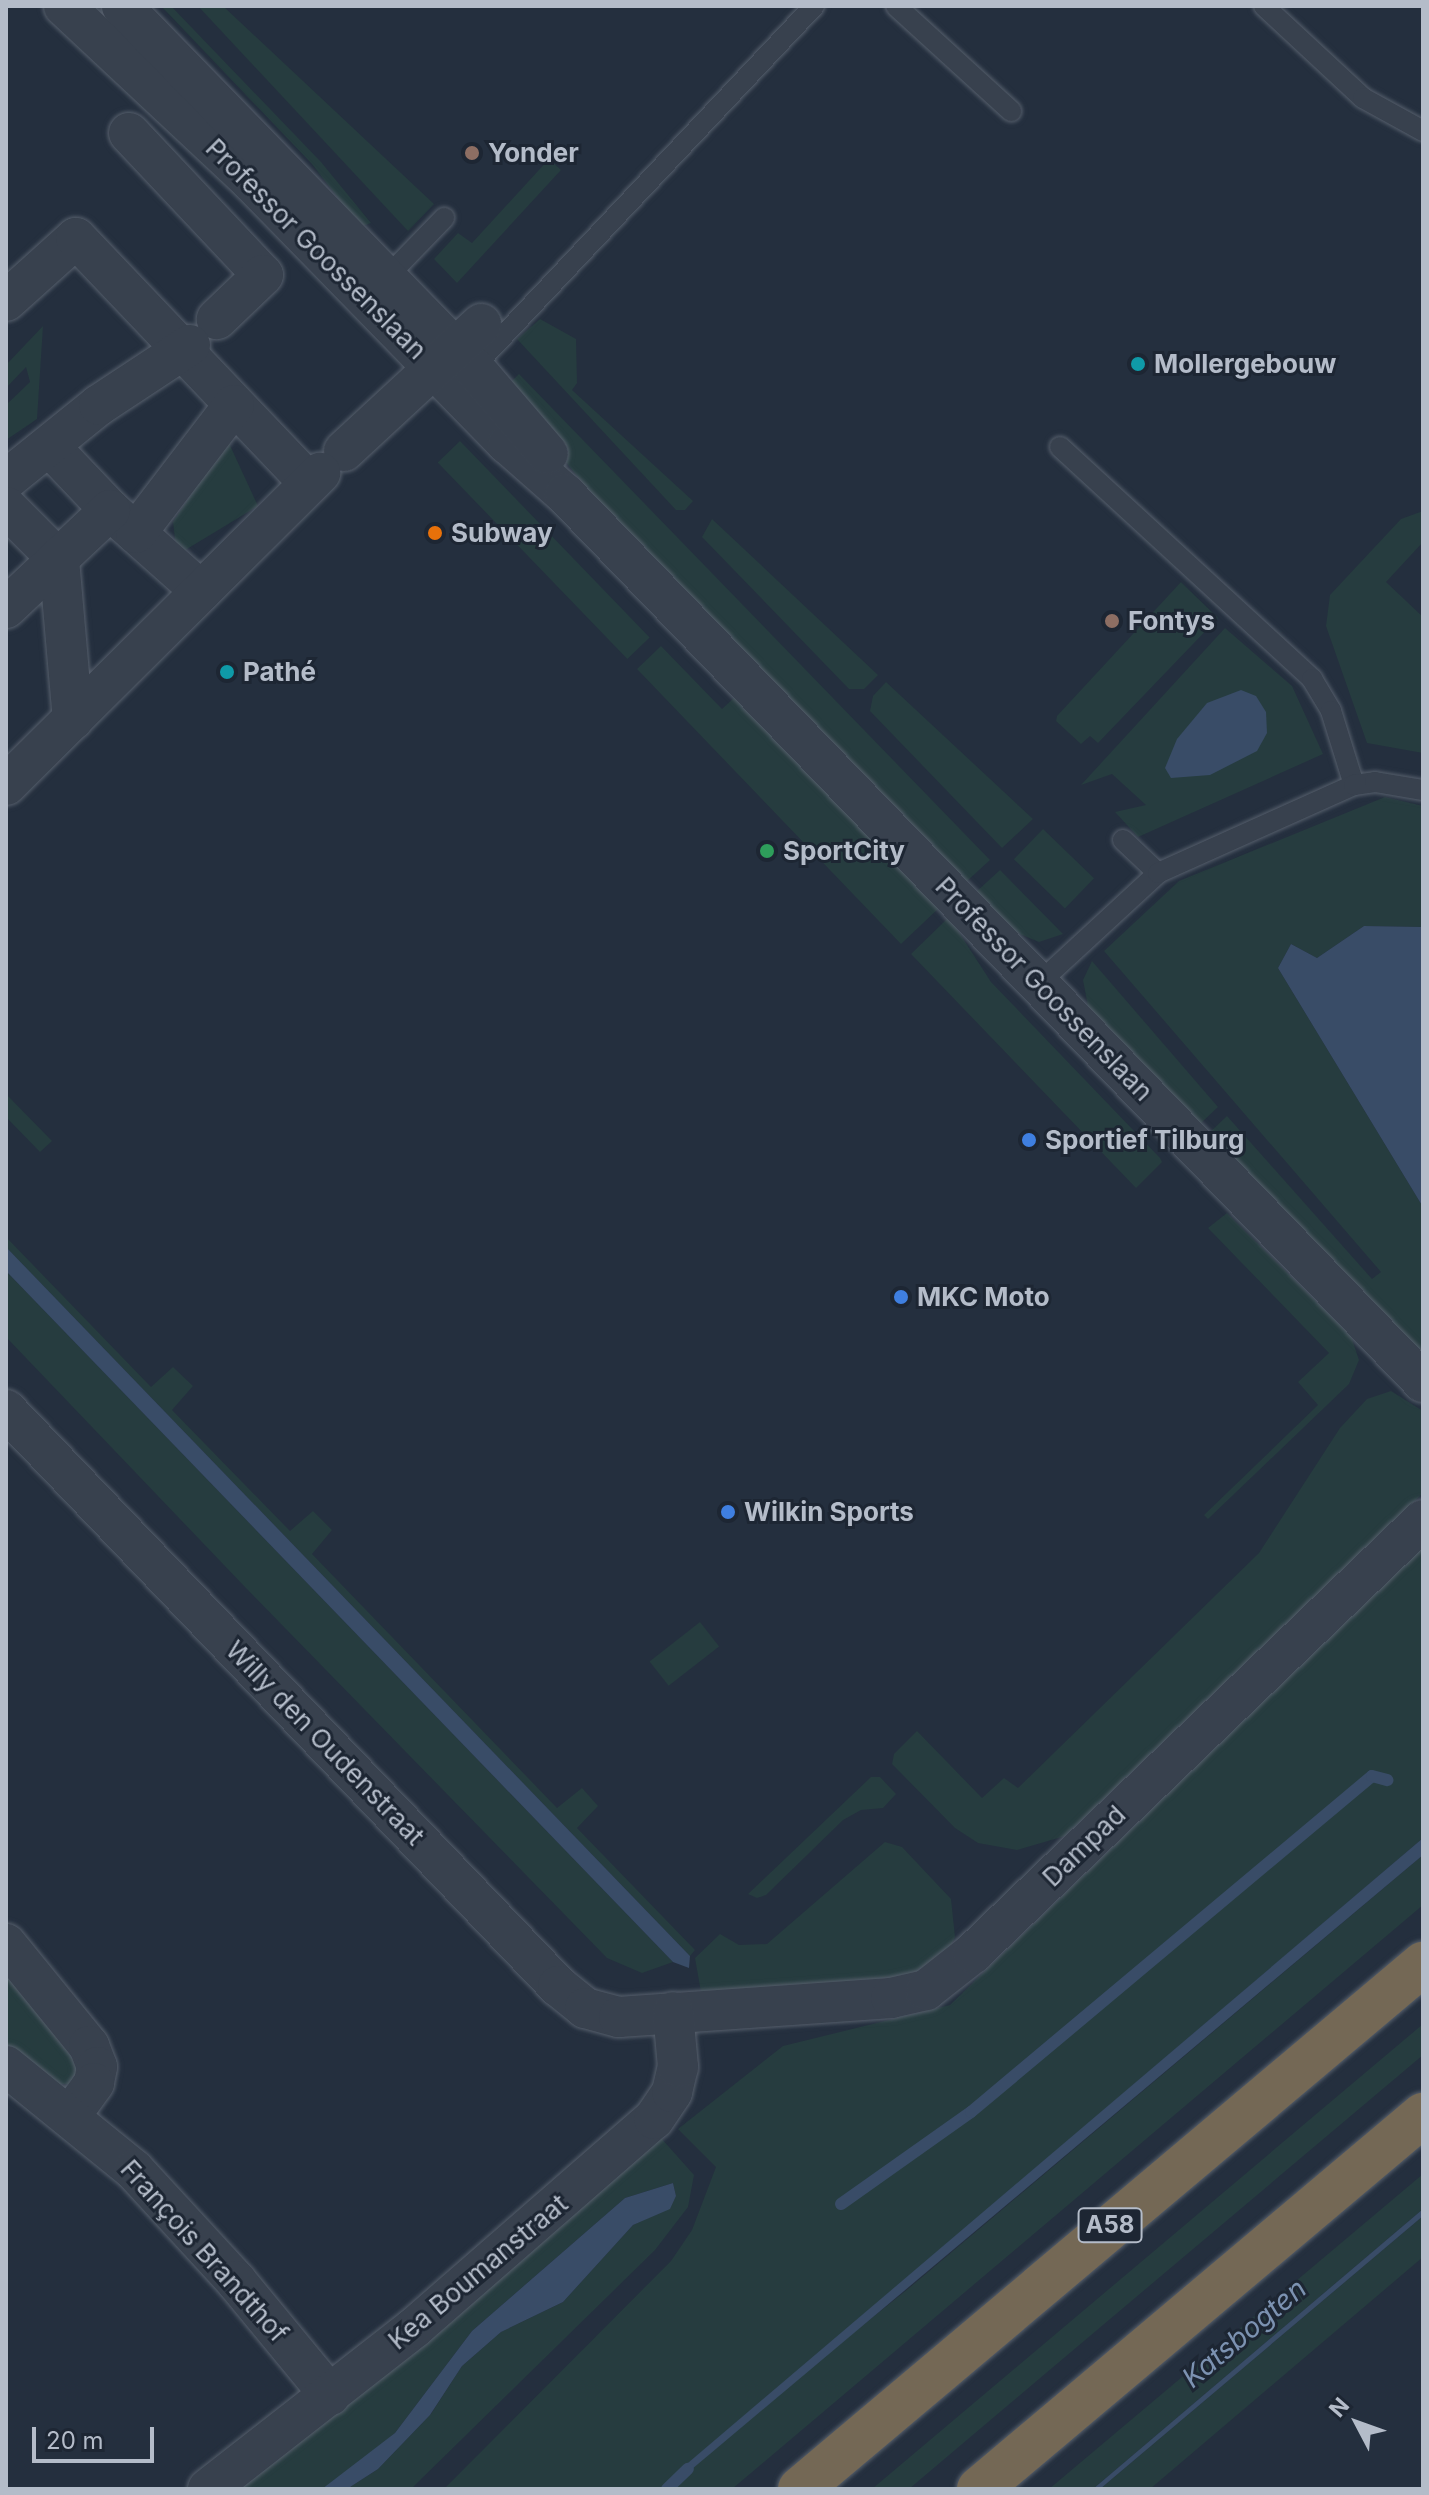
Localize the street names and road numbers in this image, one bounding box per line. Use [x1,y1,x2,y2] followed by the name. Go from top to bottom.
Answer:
[199,132,433,366] street label: Professor Goossenslaan
[929,871,1159,1107] street label: Professor Goossenslaan
[219,1634,431,1852] street label: Willy den Oudenstraat
[1036,1799,1132,1893] street label: Dampad
[114,2154,294,2348] street label: François Brandthof
[382,2188,574,2356] street label: Kea Boumanstraat
[1076,2205,1144,2245] road number: A58

